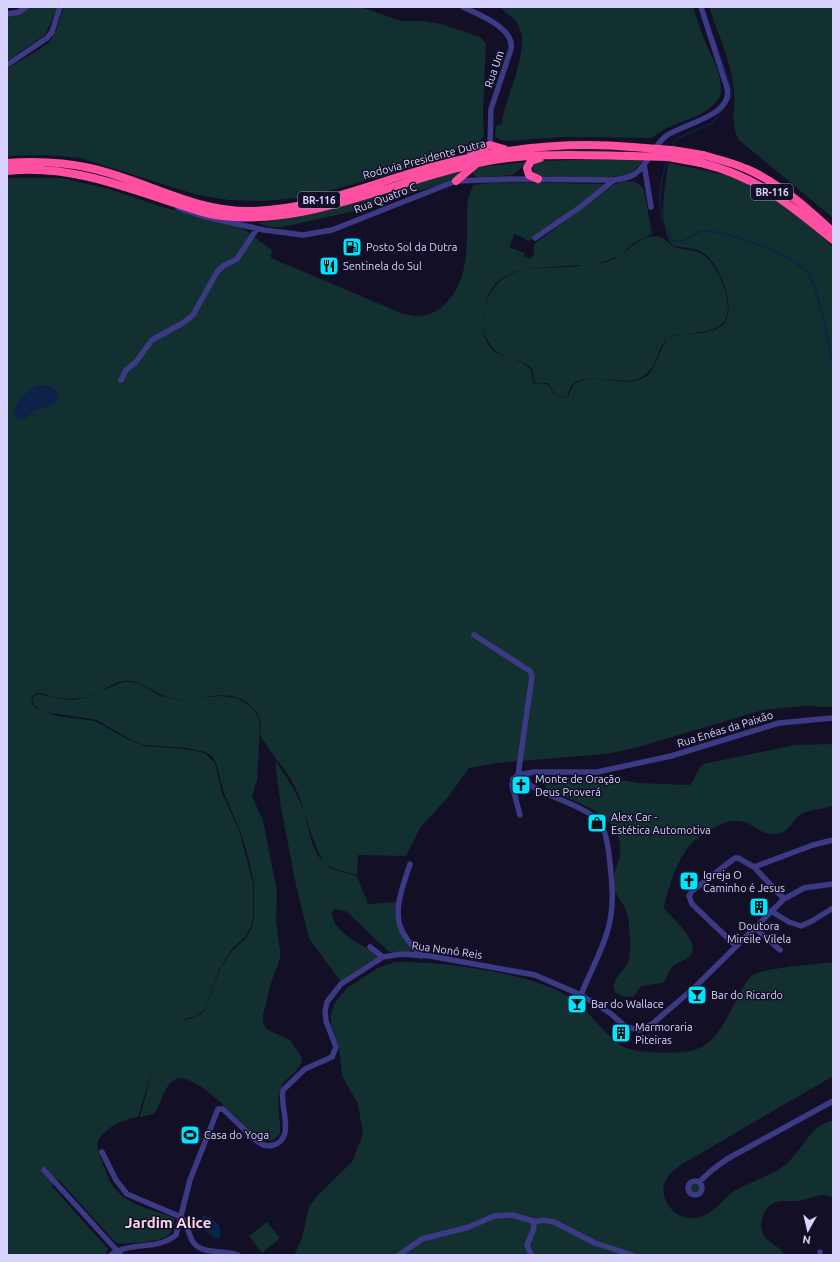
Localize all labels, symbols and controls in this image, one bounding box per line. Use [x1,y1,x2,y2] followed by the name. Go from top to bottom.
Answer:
[482,49,506,89] street label: Rua Um
[361,137,487,181] street label: Rodovia Presidente Dutra
[352,180,418,215] street label: Rua Quatro C
[751,184,793,200] road number: BR-116
[298,192,340,208] road number: BR-116
[341,236,363,258] fuel station icon: Posto Sol da Dutra
[366,241,457,253] place label: Posto Sol da Dutra
[318,255,340,277] restaurant icon: Sentinela do Sul
[343,260,422,272] place label: Sentinela do Sul
[676,709,774,749] street label: Rua Enéas da Paixão
[535,773,621,798] place label: Monte de Oração Deus Proverá
[510,774,532,796] church icon: Monte de Oração Deus Proverá
[611,811,711,836] place label: Alex Car - Estética Automotiva
[586,812,608,834] shop icon: Alex Car - Estética Automotiva
[703,869,785,894] place label: Igreja O Caminho é Jesus
[678,870,700,892] church icon: Igreja O Caminho é Jesus
[748,896,770,918] building icon: Doutora Mireile Vilela
[727,920,791,945] place label: Doutora Mireile Vilela
[411,939,483,961] street label: Rua Nonô Reis
[686,984,708,1006] bar icon: Bar do Ricardo
[711,989,783,1001] place label: Bar do Ricardo
[566,993,588,1015] bar icon: Bar do Wallace
[591,998,664,1010] place label: Bar do Wallace
[635,1021,693,1046] place label: Marmoraria Piteiras
[610,1022,632,1044] building icon: Marmoraria Piteiras
[179,1124,201,1146] sports icon: Casa do Yoga
[204,1129,269,1141] place label: Casa do Yoga
[788,1210,828,1250] north arrow
[125,1214,211,1231] district label: Jardim Alice
[802,1233,812,1246] text: N

